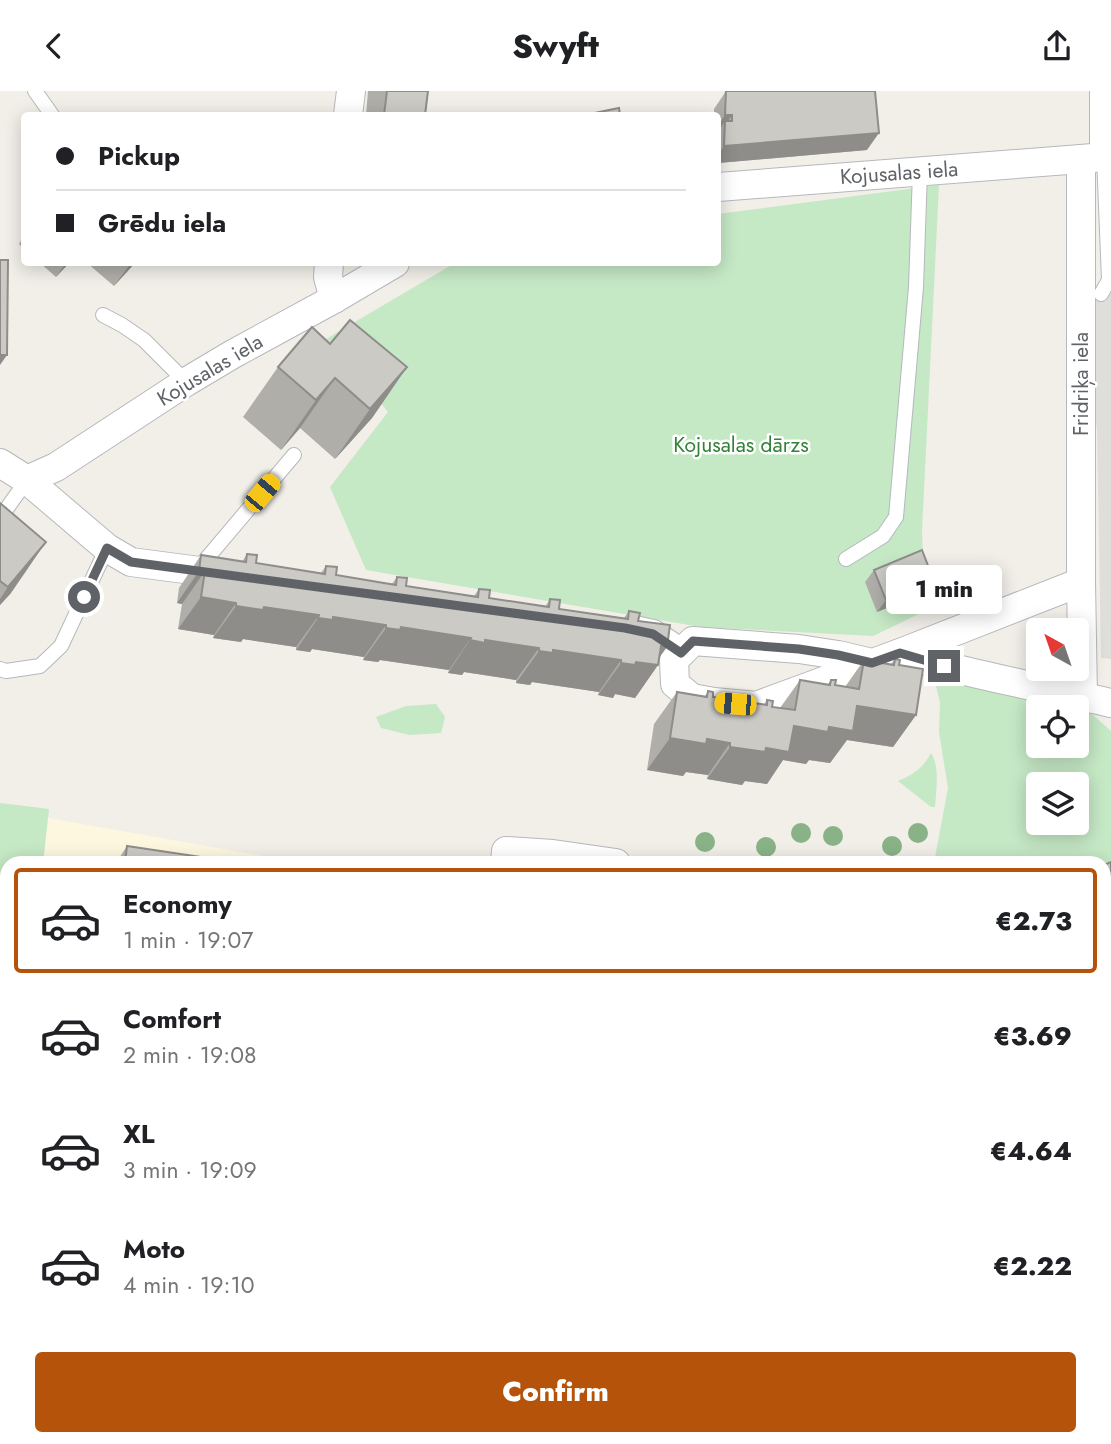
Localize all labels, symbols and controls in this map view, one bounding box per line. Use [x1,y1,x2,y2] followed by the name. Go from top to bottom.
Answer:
[512,23,599,69] text: Swyft
[35,27,73,65] icon: back
[1038,27,1076,65] icon: share
[98,137,180,175] text: Pickup
[839,154,959,192] street label: Kojusalas iela
[98,204,226,242] text: Grēdu iela
[152,327,268,413] street label: Kojusalas iela
[1066,332,1096,436] street label: Fridriķa iela
[673,430,809,460] park label: Kojusalas dārzs
[241,470,284,516] car
[886,565,1002,613] callout: 1 min
[915,572,973,606] text: 1 min
[68,581,100,613] route start
[1026,618,1088,681] north arrow
[1026,618,1089,835] map controls
[928,650,960,682] route end
[714,692,757,716] car
[1026,695,1089,758] button: locate
[1026,772,1089,835] button: layers
[123,885,232,923] text: Economy
[39,889,102,952] icon: car
[995,902,1072,940] text: €2.73
[123,923,253,957] text: 1 min · 19:07
[123,1000,221,1038] text: Comfort
[39,1004,102,1067] icon: car
[993,1017,1072,1055] text: €3.69
[123,1038,257,1072] text: 2 min · 19:08
[123,1115,155,1153] text: XL
[39,1119,102,1182] icon: car
[990,1132,1072,1170] text: €4.64
[123,1153,257,1187] text: 3 min · 19:09
[123,1230,185,1268] text: Moto
[39,1234,102,1297] icon: car
[993,1247,1072,1285] text: €2.22
[123,1268,255,1302] text: 4 min · 19:10
[35,1352,1076,1432] button: Confirm

